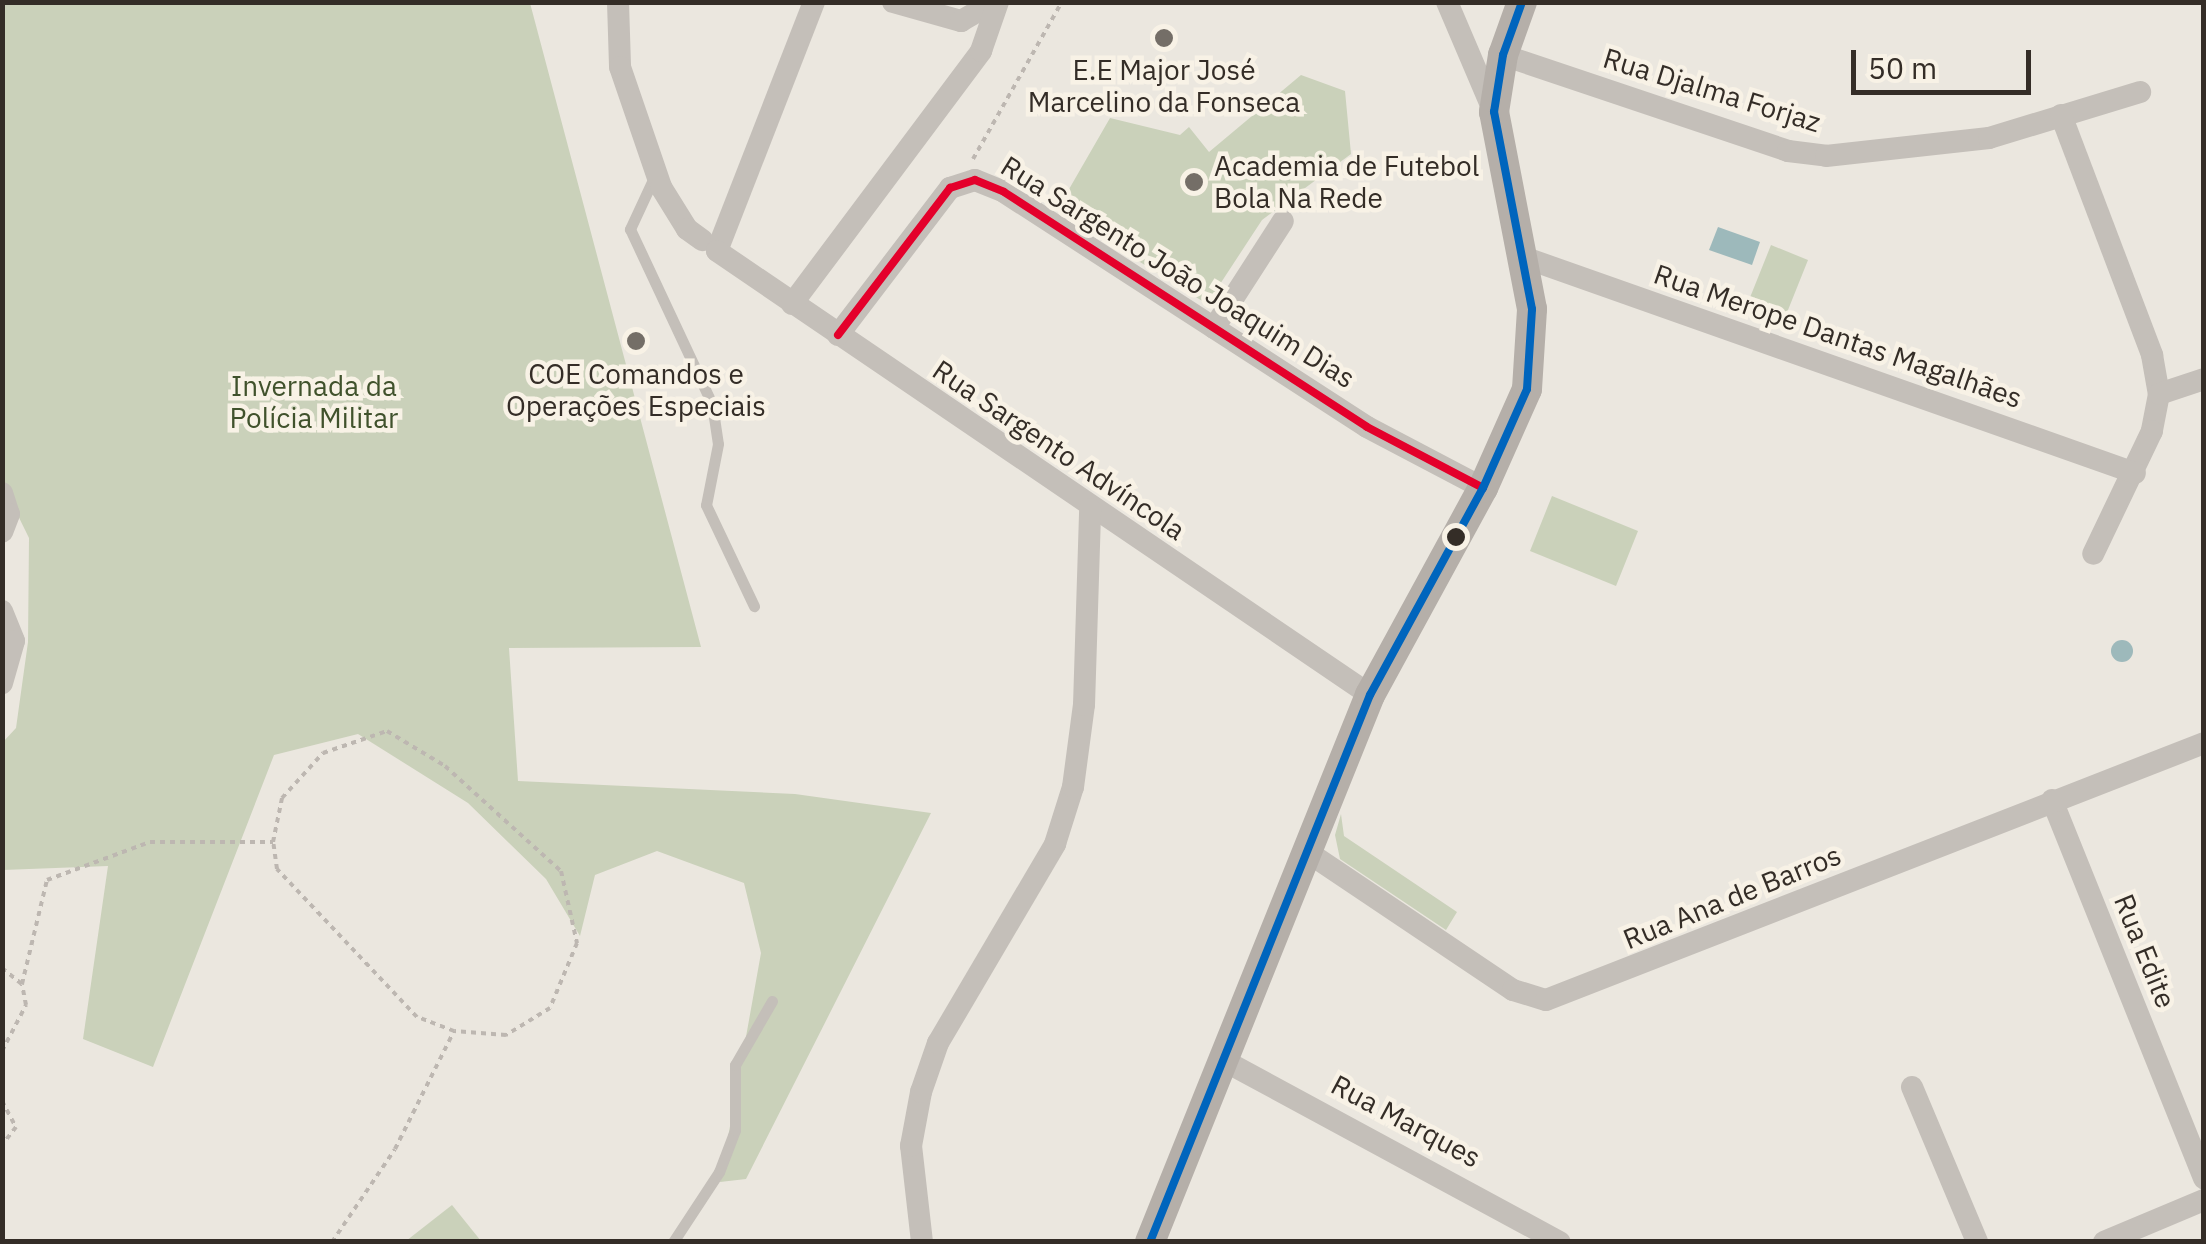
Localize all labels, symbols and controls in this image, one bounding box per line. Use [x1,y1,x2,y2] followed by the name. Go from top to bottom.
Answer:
[1153,27,1175,49] marker: E.E Major José Marcelino da Fonseca
[1856,30,2036,92] scale bar
[1599,41,1825,139] street label: Rua Djalma Forjaz
[1868,48,1937,87] text: 50 m
[1028,53,1300,119] place label: E.E Major José Marcelino da Fonseca
[995,149,1361,395] street label: Rua Sargento João Joaquim Dias
[1214,149,1479,215] place label: Academia de Futebol Bola Na Rede
[1183,171,1205,193] marker: Academia de Futebol Bola Na Rede
[1650,257,2026,415] street label: Rua Merope Dantas Magalhães
[625,330,647,352] marker: COE Comandos e Operações Especiais
[926,353,1192,547] street label: Rua Sargento Advíncola
[506,357,766,423] place label: COE Comandos e Operações Especiais
[230,369,398,435] park label: Invernada da Polícia Militar
[1446,527,1466,547] unlabelled marker
[1618,838,1846,956] street label: Rua Ana de Barros
[2107,889,2183,1013] street label: Rua Edite
[1326,1068,1486,1174] street label: Rua Marques

